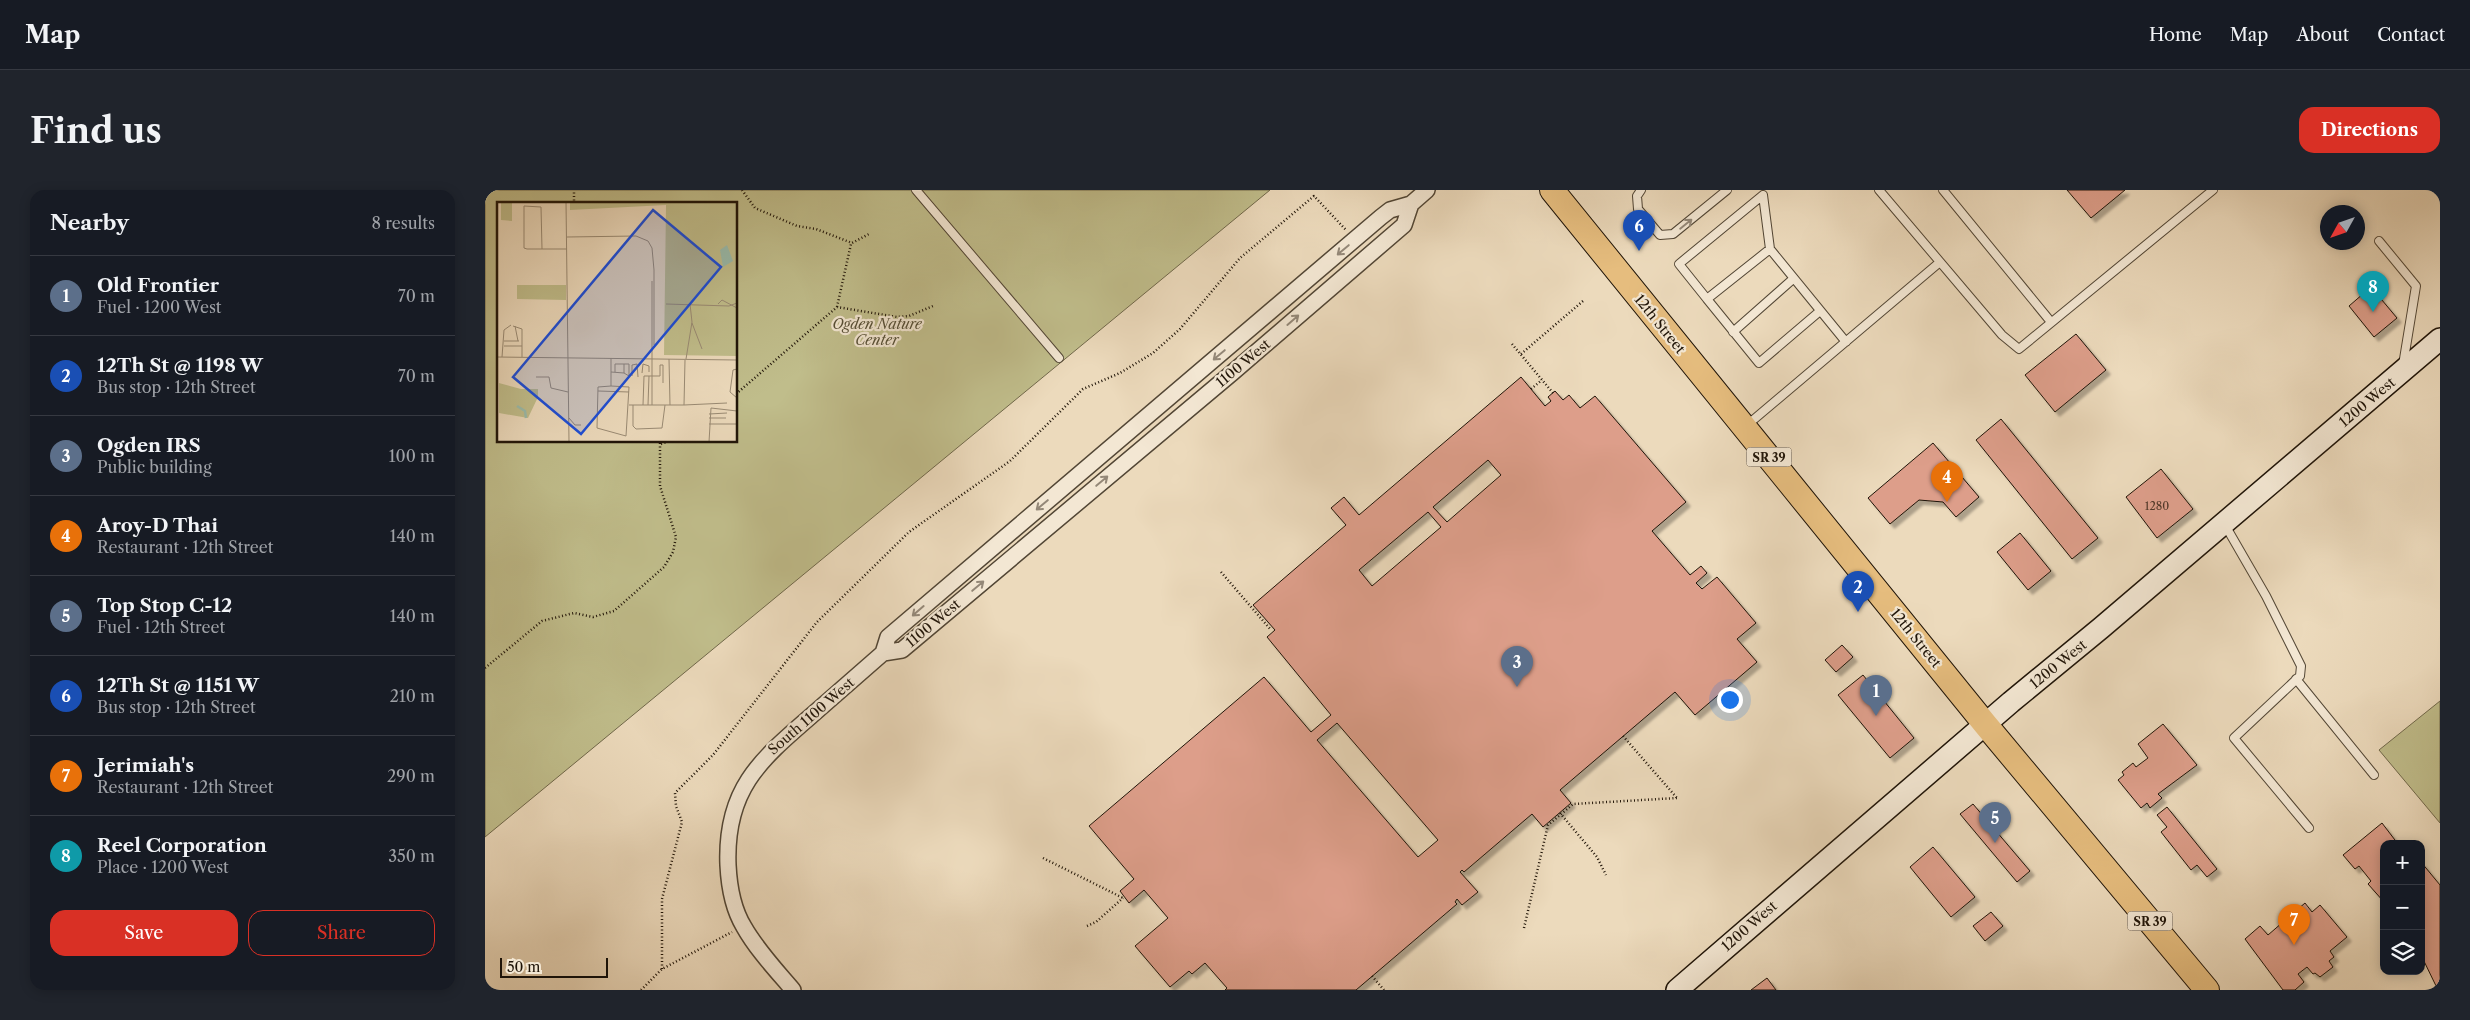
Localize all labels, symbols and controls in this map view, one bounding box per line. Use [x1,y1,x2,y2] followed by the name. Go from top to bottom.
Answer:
[25,20,80,49] text: Map
[2149,24,2202,46] text: Home
[2230,24,2268,46] text: Map
[2296,24,2349,46] text: About
[2377,24,2445,46] text: Contact
[2299,107,2440,153] button: Directions
[30,109,162,152] text: Find us
[497,202,737,442] inset map
[2320,205,2365,250] north arrow
[50,210,129,235] text: Nearby
[1623,210,1655,251] pin: 6
[372,213,435,233] text: 8 results
[1679,218,1692,229] one-way arrow
[1337,244,1350,255] one-way arrow
[2357,271,2389,312] pin: 8
[97,274,219,297] text: Old Frontier
[62,286,70,306] text: 1
[398,286,435,306] text: 70 m
[1631,291,1689,357] street label: 12th Street
[97,297,221,317] text: Fuel · 1200 West
[1287,314,1300,326] one-way arrow
[832,315,923,349] park label: Ogden Nature Center
[1212,335,1274,391] street label: 1100 West
[1212,349,1225,360] one-way arrow
[97,354,263,377] text: 12Th St @ 1198 W
[61,366,71,386] text: 2
[398,366,435,386] text: 70 m
[2335,373,2399,431] street label: 1200 West
[97,377,256,397] text: Bus stop · 12th Street
[97,434,201,457] text: Ogden IRS
[61,446,71,466] text: 3
[389,446,435,466] text: 100 m
[1747,448,1791,466] road number: SR 39
[97,457,212,477] text: Public building
[1931,461,1963,502] pin: 4
[1095,476,1108,487] one-way arrow
[2145,499,2169,513] house number: 1280
[1035,500,1048,511] one-way arrow
[97,514,218,537] text: Aroy-D Thai
[61,526,71,546] text: 4
[390,526,435,546] text: 140 m
[97,537,273,557] text: Restaurant · 12th Street
[1842,571,1874,612] pin: 2
[971,580,984,591] one-way arrow
[97,594,232,617] text: Top Stop C-12
[902,595,964,651] street label: 1100 West
[1887,605,1945,671] street label: 12th Street
[62,606,70,626] text: 5
[390,606,435,626] text: 140 m
[912,606,925,617] one-way arrow
[97,617,225,637] text: Fuel · 12th Street
[2026,636,2090,692] street label: 1200 West
[1501,646,1533,687] pin: 3
[97,674,259,697] text: 12Th St @ 1151 W
[764,674,858,758] street label: South 1100 West
[1860,675,1892,716] pin: 1
[61,686,71,706] text: 6
[390,686,435,706] text: 210 m
[1717,687,1743,713] your location
[97,697,256,717] text: Bus stop · 12th Street
[97,754,194,777] text: Jerimiah's
[62,766,70,786] text: 7
[387,766,435,786] text: 290 m
[97,777,273,797] text: Restaurant · 12th Street
[1979,802,2011,843] pin: 5
[97,834,267,857] text: Reel Corporation
[2380,840,2425,975] map controls
[2380,840,2425,885] button: +
[61,846,71,866] text: 8
[388,846,435,866] text: 350 m
[97,857,229,877] text: Place · 1200 West
[2380,885,2425,930] button: −
[1717,897,1781,955] street label: 1200 West
[2278,904,2310,945] pin: 7
[50,910,238,956] button: Save
[248,910,435,956] button: Share
[2127,911,2173,930] road number: SR 39
[2380,930,2425,975] button: layers
[500,955,607,978] scale bar
[507,958,540,976] text: 50 m

